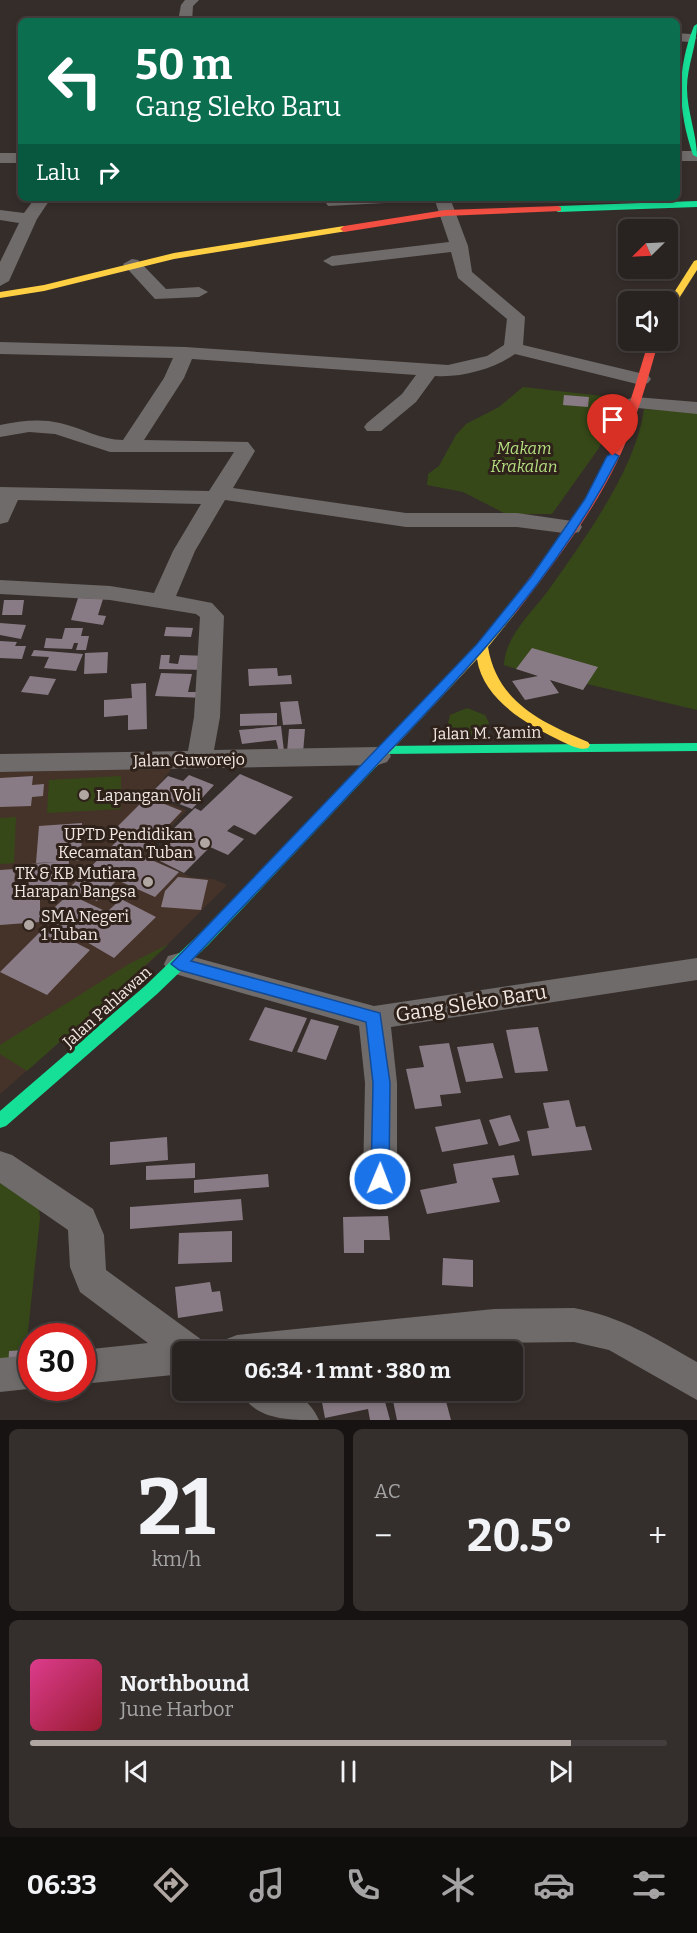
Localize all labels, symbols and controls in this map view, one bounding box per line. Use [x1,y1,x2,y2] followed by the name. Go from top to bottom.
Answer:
[135,40,232,90] text: 50 m
[36,42,114,120] icon: left
[135,91,341,123] text: Gang Sleko Baru
[92,156,125,189] icon: right
[36,159,80,186] text: Lalu
[618,219,678,279] north arrow
[618,219,678,351] map controls
[618,291,678,351] button: sound
[587,394,638,456] pin
[596,403,629,436] icon: arrive
[490,439,558,476] park label: Makam Krakalan
[431,723,542,743] street label: Jalan M. Yamin
[132,750,245,770] street label: Jalan Guworejo
[96,786,201,805] place label: Lapangan Voli
[77,788,91,802] marker: Lapangan Voli
[58,825,193,862] place label: UPTD Pendidikan Kecamatan Tuban
[198,836,212,850] marker: UPTD Pendidikan Kecamatan Tuban
[14,864,136,901] place label: TK & KB Mutiara Harapan Bangsa
[141,875,155,889] marker: TK & KB Mutiara Harapan Bangsa
[41,907,129,944] place label: SMA Negeri 1 Tuban
[22,918,36,932] marker: SMA Negeri 1 Tuban
[58,962,155,1052] street label: Jalan Pahlawan
[394,979,548,1027] street label: Gang Sleko Baru
[348,1147,412,1211] position arrow
[18,1323,96,1401] speed limit sign: 30
[244,1357,451,1384] text: 06:34 · 1 mnt · 380 m
[138,1461,215,1555] text: 21
[374,1479,401,1503] text: AC
[467,1509,573,1563] text: 20.5°
[374,1516,392,1556] text: −
[648,1516,667,1556] text: +
[152,1547,201,1571] text: km/h
[120,1670,249,1697] text: Northbound
[120,1697,233,1721] text: June Harbor
[120,1755,153,1788] icon: previous
[332,1755,365,1788] icon: pause
[544,1755,577,1788] icon: next
[150,1864,192,1906] icon: directions
[246,1864,288,1906] icon: music
[342,1864,384,1906] icon: phone
[437,1864,479,1906] icon: climate
[533,1864,575,1906] icon: car
[628,1864,670,1906] icon: filters
[27,1869,97,1901] text: 06:33

